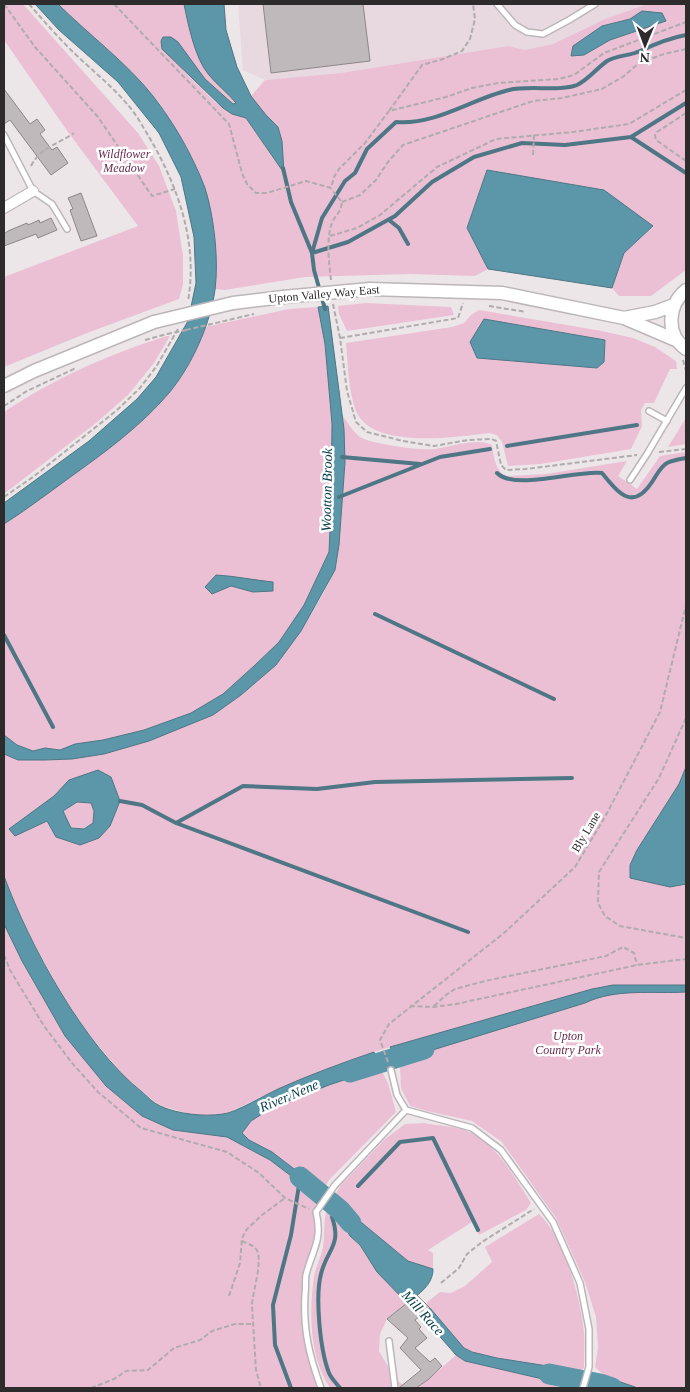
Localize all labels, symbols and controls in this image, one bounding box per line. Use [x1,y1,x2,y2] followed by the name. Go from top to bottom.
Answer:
[620,20,670,70] north arrow
[640,50,650,65] text: N
[98,147,151,175] park label: Wildflower Meadow
[268,282,381,306] street label: Upton Valley Way East
[319,447,335,532] water label: Wootton Brook
[569,809,603,855] street label: Bly Lane
[535,1029,601,1057] park label: Upton Country Park
[256,1077,321,1116] water label: River Nene
[398,1287,447,1338] water label: Mill Race

